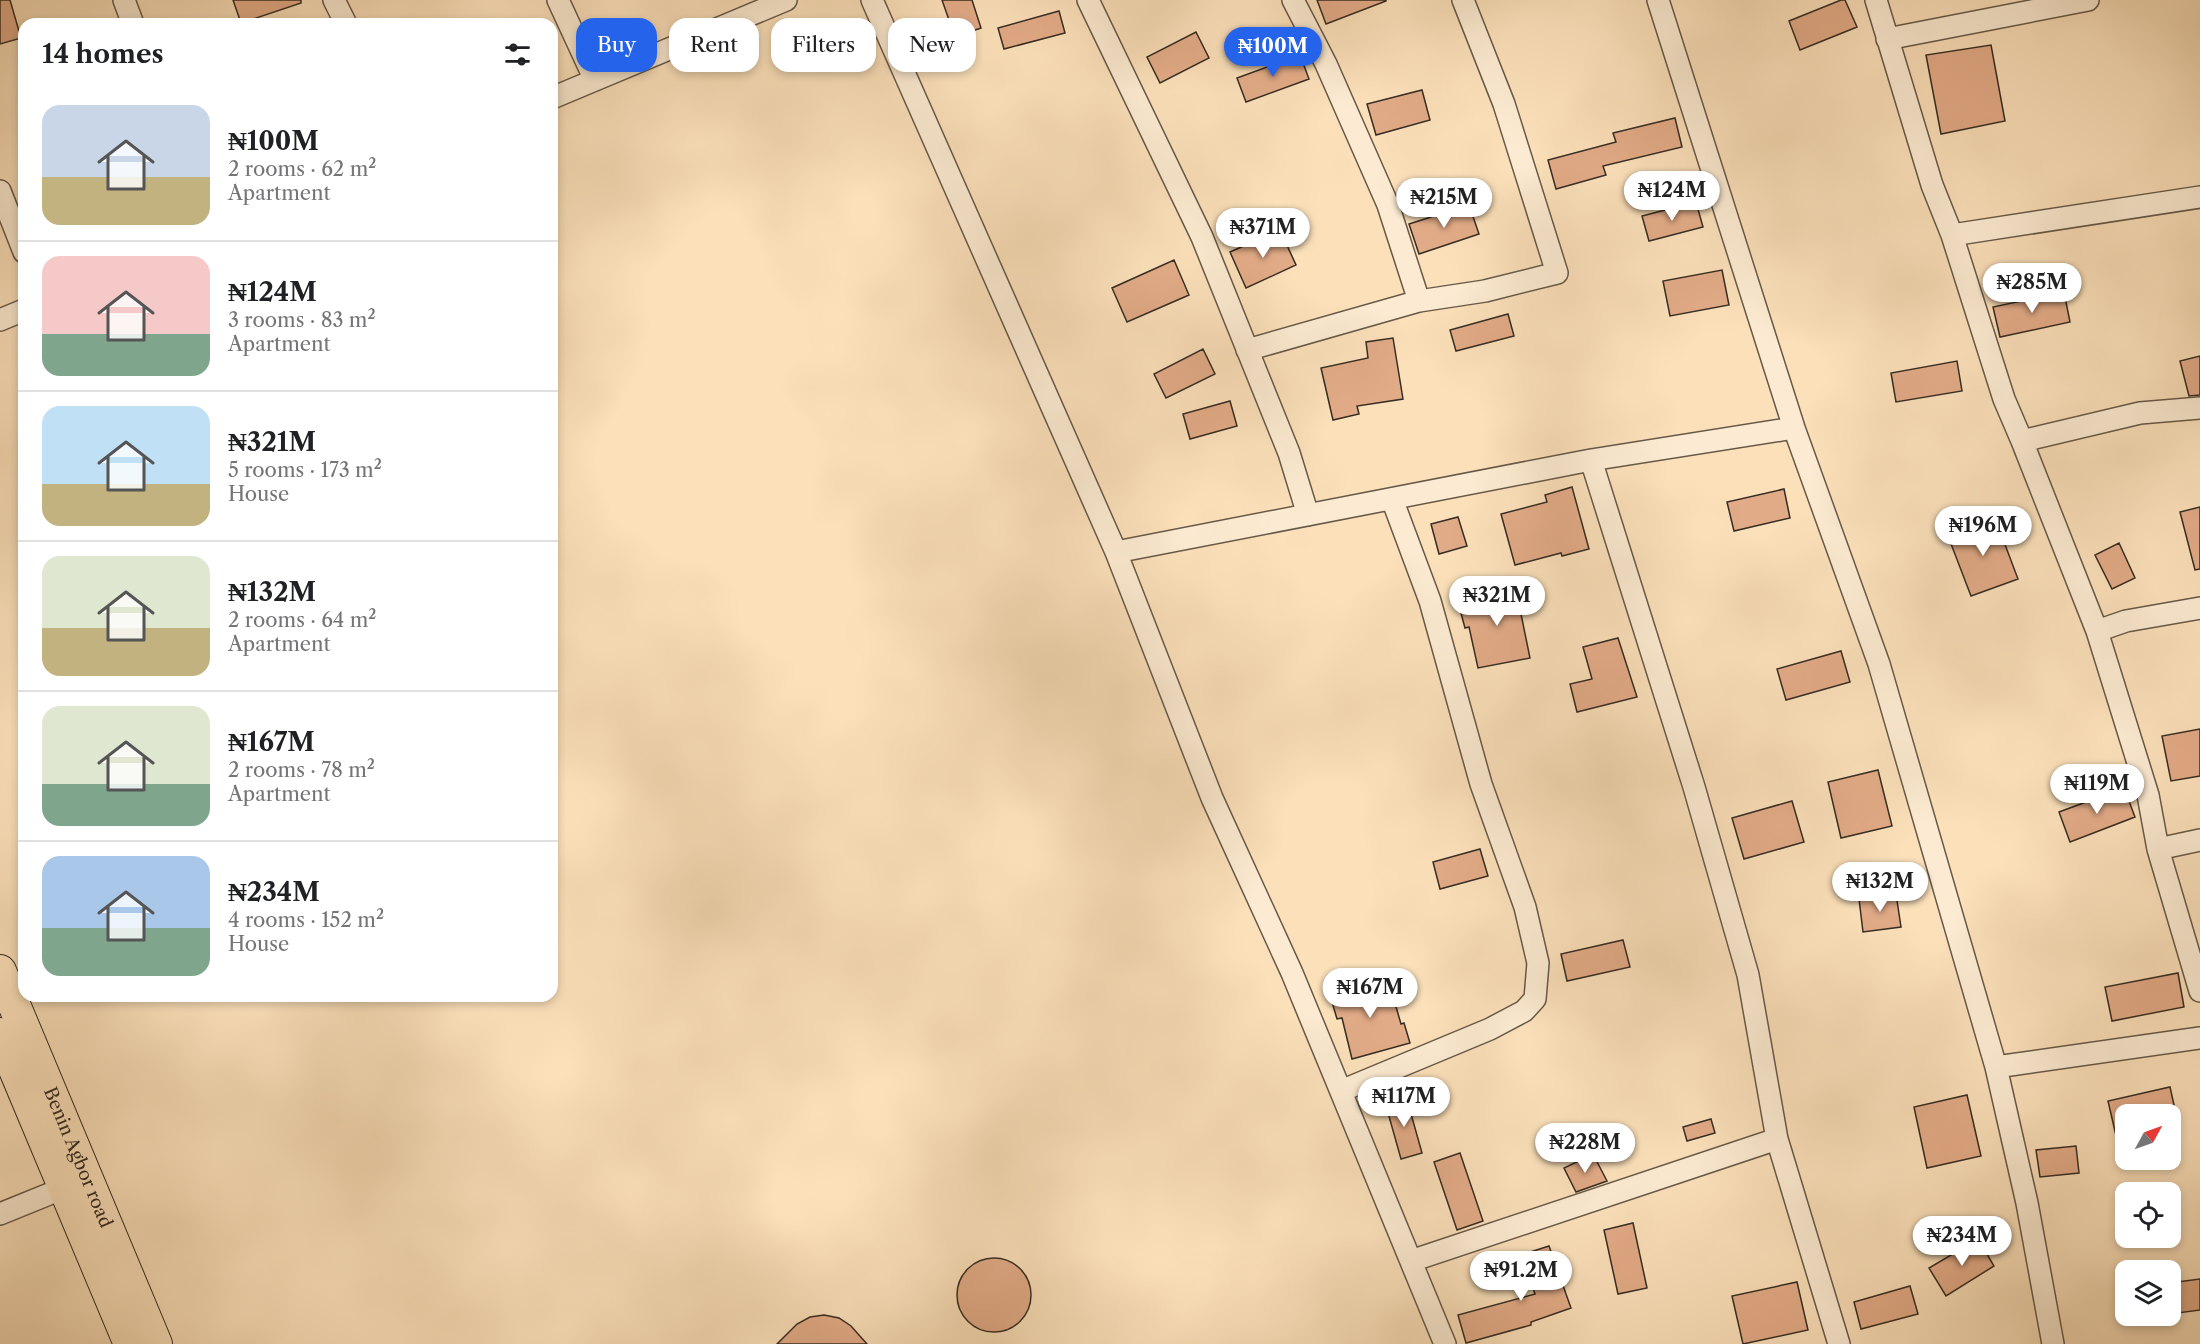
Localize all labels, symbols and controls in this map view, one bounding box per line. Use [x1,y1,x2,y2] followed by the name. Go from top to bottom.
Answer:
[576,18,657,72] chip: Buy
[669,18,759,72] chip: Rent
[771,18,876,72] chip: Filters
[888,18,976,72] chip: New
[1231,27,1315,78] pin: ₦100M
[1238,34,1308,58] text: ₦100M
[42,38,164,70] text: 14 homes
[501,38,534,71] icon: filters
[228,125,319,157] text: ₦100M
[90,129,162,201] icon: home
[228,157,376,181] text: 2 rooms · 62 m²
[1630,171,1714,222] pin: ₦124M
[1402,178,1486,229] pin: ₦215M
[1638,178,1706,202] text: ₦124M
[228,181,331,205] text: Apartment
[1410,185,1478,209] text: ₦215M
[1221,208,1305,259] pin: ₦371M
[1230,215,1296,239] text: ₦371M
[1990,263,2074,314] pin: ₦285M
[1997,270,2067,294] text: ₦285M
[228,276,317,308] text: ₦124M
[90,280,162,352] icon: home
[228,308,376,332] text: 3 rooms · 83 m²
[228,332,331,356] text: Apartment
[228,426,316,458] text: ₦321M
[90,430,162,502] icon: home
[228,458,382,482] text: 5 rooms · 173 m²
[228,482,289,506] text: House
[1941,506,2025,557] pin: ₦196M
[1949,513,2017,537] text: ₦196M
[228,576,316,608] text: ₦132M
[1455,576,1539,627] pin: ₦321M
[90,580,162,652] icon: home
[1463,583,1531,607] text: ₦321M
[228,608,377,632] text: 2 rooms · 64 m²
[228,632,331,656] text: Apartment
[228,726,315,758] text: ₦167M
[90,730,162,802] icon: home
[228,758,375,782] text: 2 rooms · 78 m²
[2055,764,2139,815] pin: ₦119M
[2064,771,2130,795] text: ₦119M
[228,782,331,806] text: Apartment
[1838,862,1922,913] pin: ₦132M
[1846,869,1914,893] text: ₦132M
[228,876,320,908] text: ₦234M
[90,880,162,952] icon: home
[228,908,384,932] text: 4 rooms · 152 m²
[228,932,289,956] text: House
[1328,968,1412,1019] pin: ₦167M
[1337,975,1403,999] text: ₦167M
[1362,1077,1446,1128] pin: ₦117M
[39,1084,117,1231] street label: Benin Agbor road
[1372,1084,1436,1108] text: ₦117M
[2115,1104,2181,1170] north arrow
[2115,1104,2181,1326] map controls
[1543,1123,1627,1174] pin: ₦228M
[1549,1130,1621,1154] text: ₦228M
[2115,1182,2181,1248] button: locate
[1920,1216,2004,1267] pin: ₦234M
[1927,1223,1997,1247] text: ₦234M
[1472,1251,1570,1302] pin: ₦91.2M
[1484,1258,1558,1282] text: ₦91.2M
[2115,1260,2181,1326] button: layers

